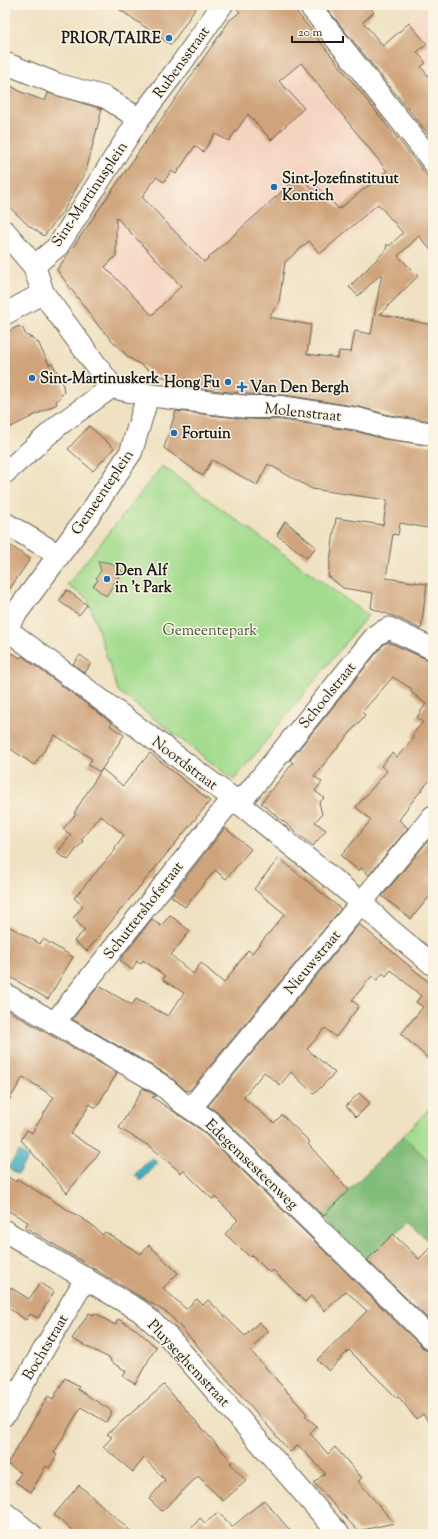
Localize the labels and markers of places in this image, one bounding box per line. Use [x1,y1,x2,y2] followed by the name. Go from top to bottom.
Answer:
[61,29,162,50] place label: PRIOR/TAIRE
[164,33,174,43] marker: PRIOR/TAIRE
[282,169,400,207] place label: Sint-Jozefinstituut Kontich
[269,182,279,192] marker: Sint-Jozefinstituut Kontich
[40,369,160,390] place label: Sint-Martinuskerk
[27,373,37,383] marker: Sint-Martinuskerk
[164,373,220,394] place label: Hong Fu
[223,377,233,387] marker: Hong Fu
[250,378,350,399] place label: Van Den Bergh
[237,382,247,392] marker: Van Den Bergh
[182,424,231,445] place label: Fortuin
[169,428,179,438] marker: Fortuin
[115,561,173,599] place label: Den Alf in 't Park
[102,574,112,584] marker: Den Alf in 't Park

